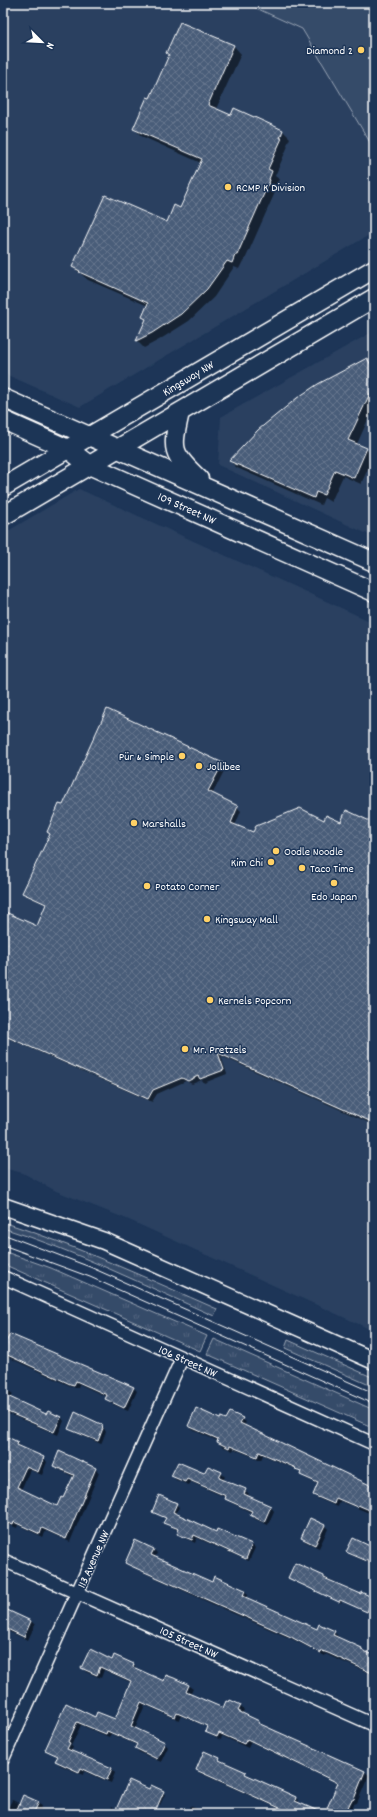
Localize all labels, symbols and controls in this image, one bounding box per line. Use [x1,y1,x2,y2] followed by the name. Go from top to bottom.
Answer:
[22,22,62,62] north arrow
[41,40,58,52] text: N
[306,43,353,60] place label: Diamond 2
[356,45,366,55] marker: Diamond 2
[236,180,305,197] place label: RCMP K Division
[223,182,233,192] marker: RCMP K Division
[160,357,218,401] street label: Kingsway NW
[155,489,218,530] street label: 109 Street NW
[119,749,174,766] place label: Pür & Simple
[177,751,187,761] marker: Pür & Simple
[207,759,240,776] place label: Jollibee
[194,761,204,771] marker: Jollibee
[142,816,186,833] place label: Marshalls
[129,818,139,828] marker: Marshalls
[284,844,343,861] place label: Oodle Noodle
[271,846,281,856] marker: Oodle Noodle
[231,855,263,872] place label: Kim Chi
[266,857,276,867] marker: Kim Chi
[310,861,354,878] place label: Taco Time
[297,863,307,873] marker: Taco Time
[329,878,339,888] marker: Edo Japan
[155,879,220,896] place label: Potato Corner
[142,881,152,891] marker: Potato Corner
[311,889,357,906] place label: Edo Japan
[215,912,278,929] place label: Kingsway Mall
[202,914,212,924] marker: Kingsway Mall
[218,993,292,1010] place label: Kernels Popcorn
[205,995,215,1005] marker: Kernels Popcorn
[193,1042,247,1059] place label: Mr. Pretzels
[180,1044,190,1054] marker: Mr. Pretzels
[155,1342,220,1383] street label: 106 Street NW
[74,1528,115,1591] street label: 113 Avenue NW
[157,1623,220,1664] street label: 105 Street NW

